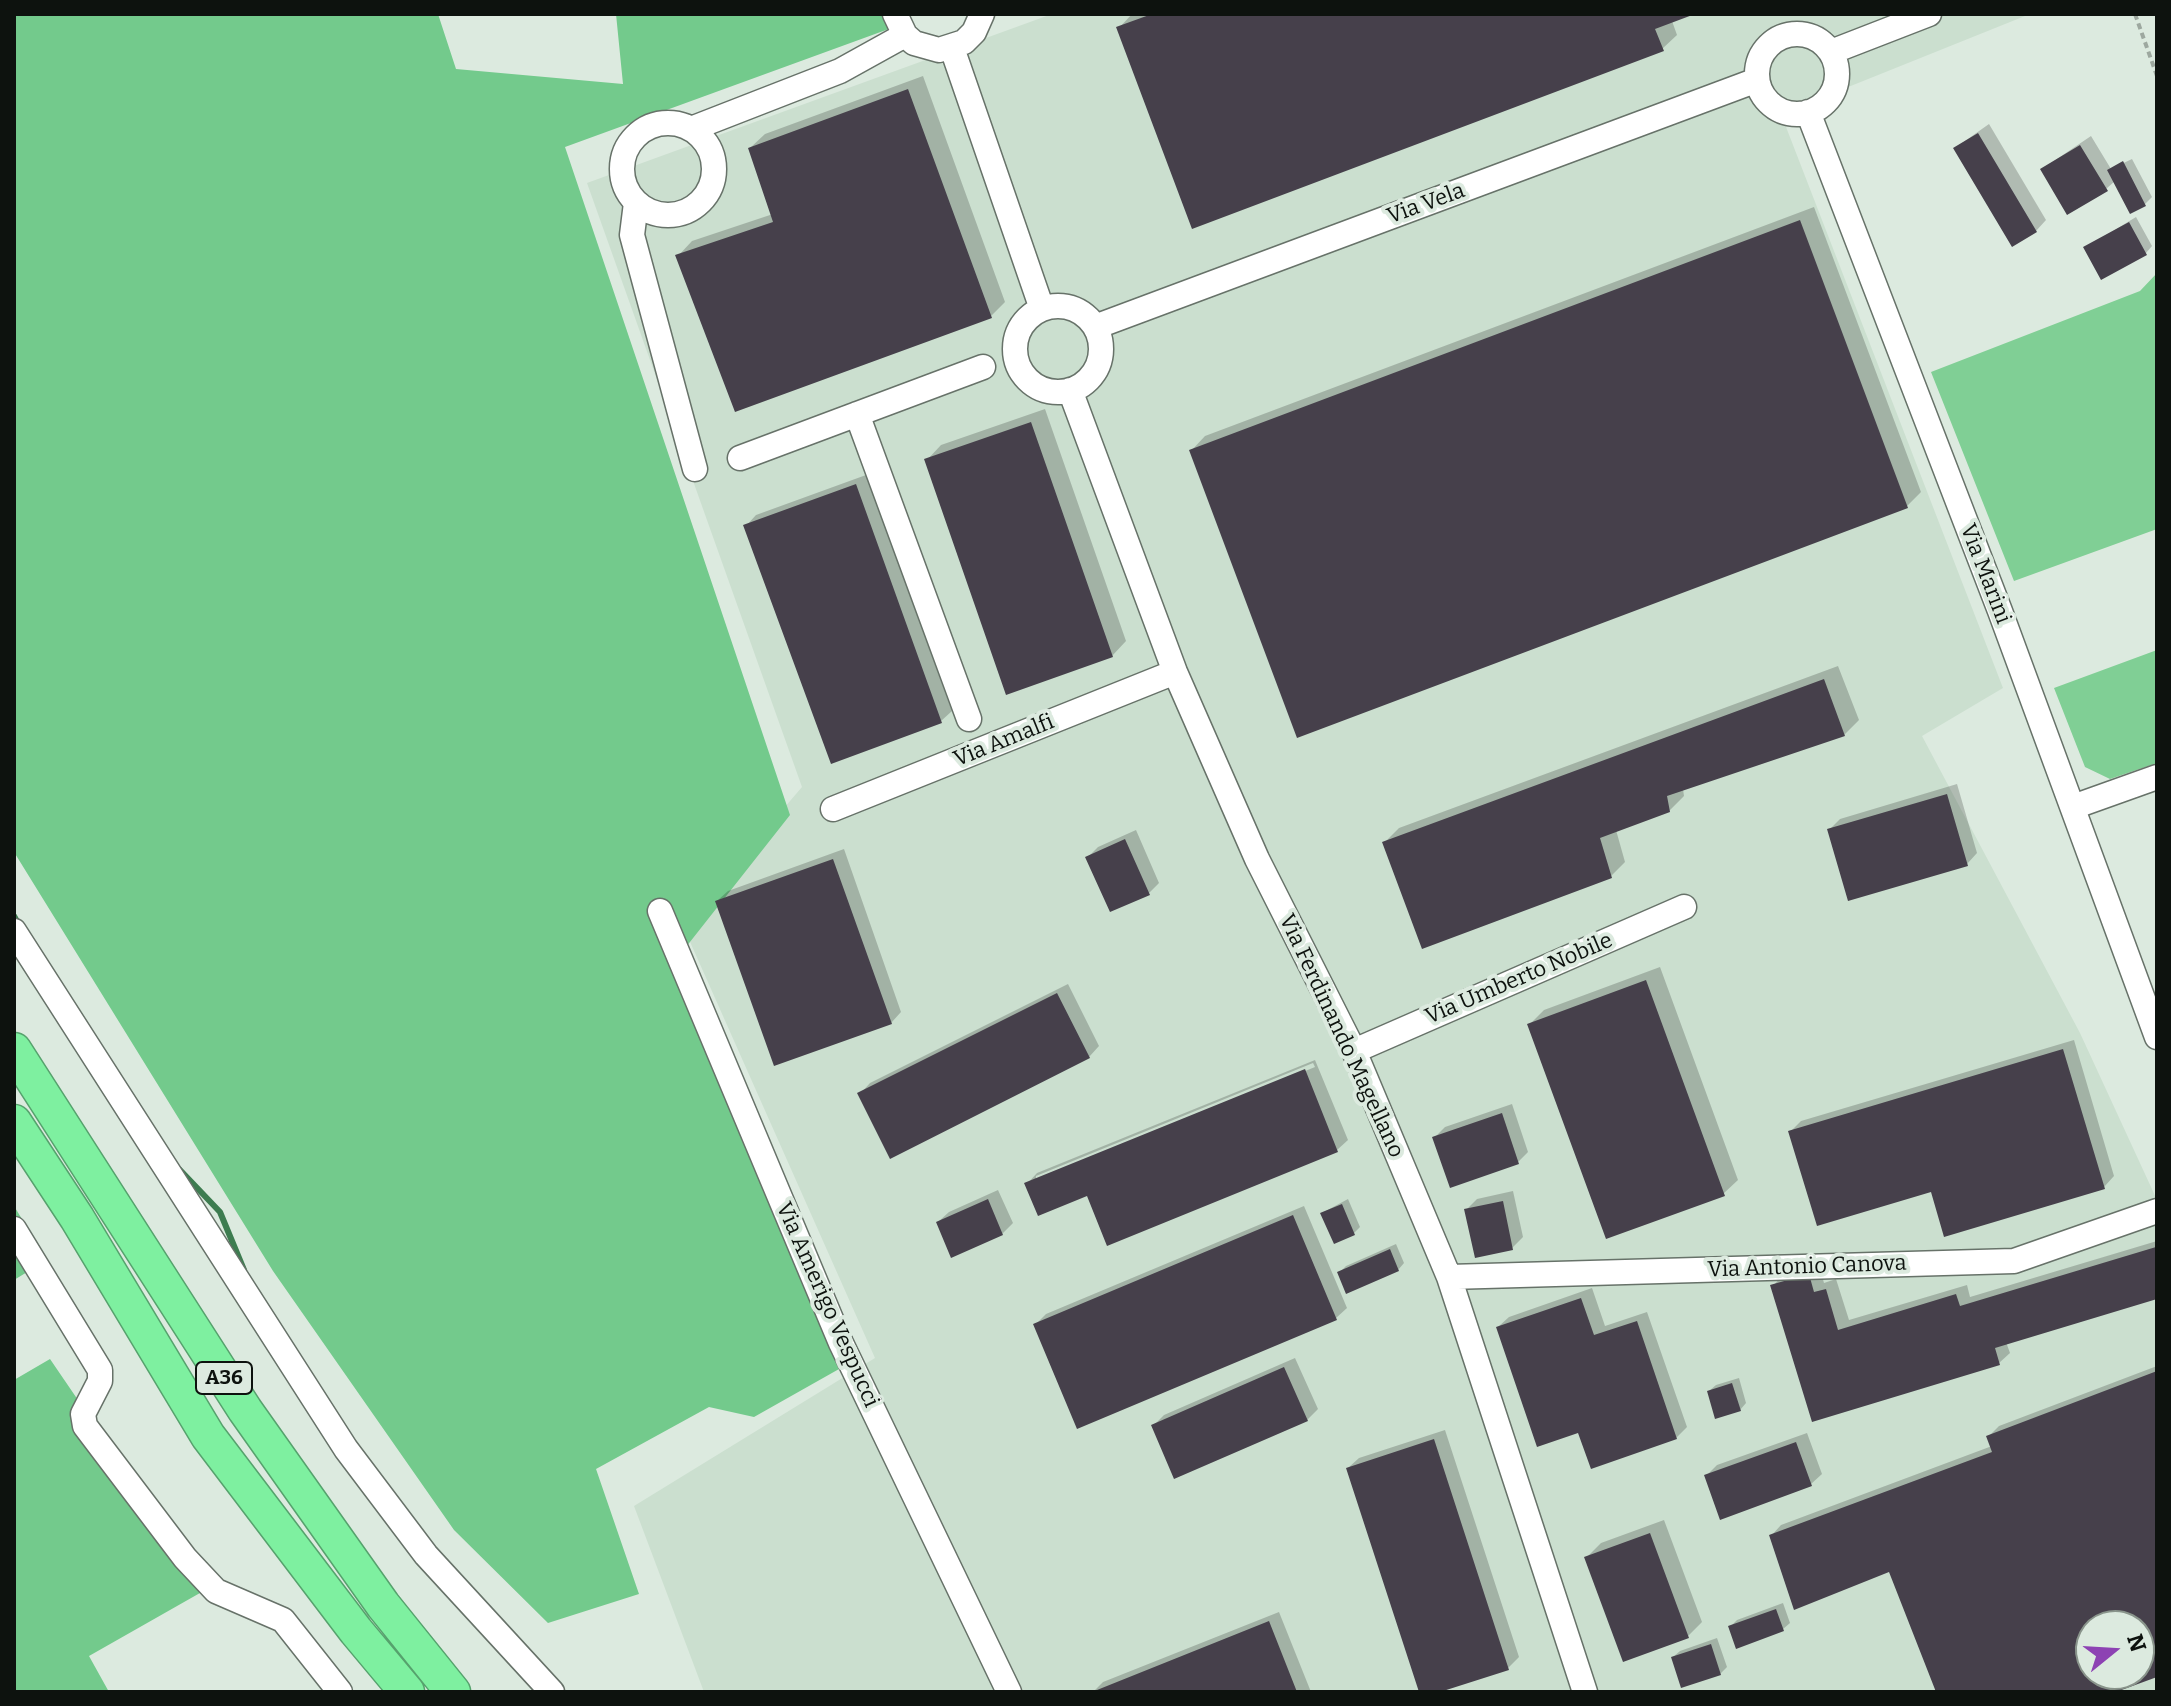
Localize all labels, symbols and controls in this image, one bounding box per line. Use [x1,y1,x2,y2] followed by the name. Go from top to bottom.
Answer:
[1384,178,1468,230] street label: Via Vela
[1954,520,2016,628] street label: Via Marini
[950,709,1058,773] street label: Via Amalfi
[1273,910,1409,1162] street label: Via Ferdinando Magellano
[1421,928,1617,1030] street label: Via Umberto Nobile
[770,1198,884,1412] street label: Via Amerigo Vespucci
[1707,1250,1907,1284] street label: Via Antonio Canova
[196,1362,252,1394] road number: A36
[2075,1610,2155,1690] north arrow
[2121,1631,2152,1655] text: N

